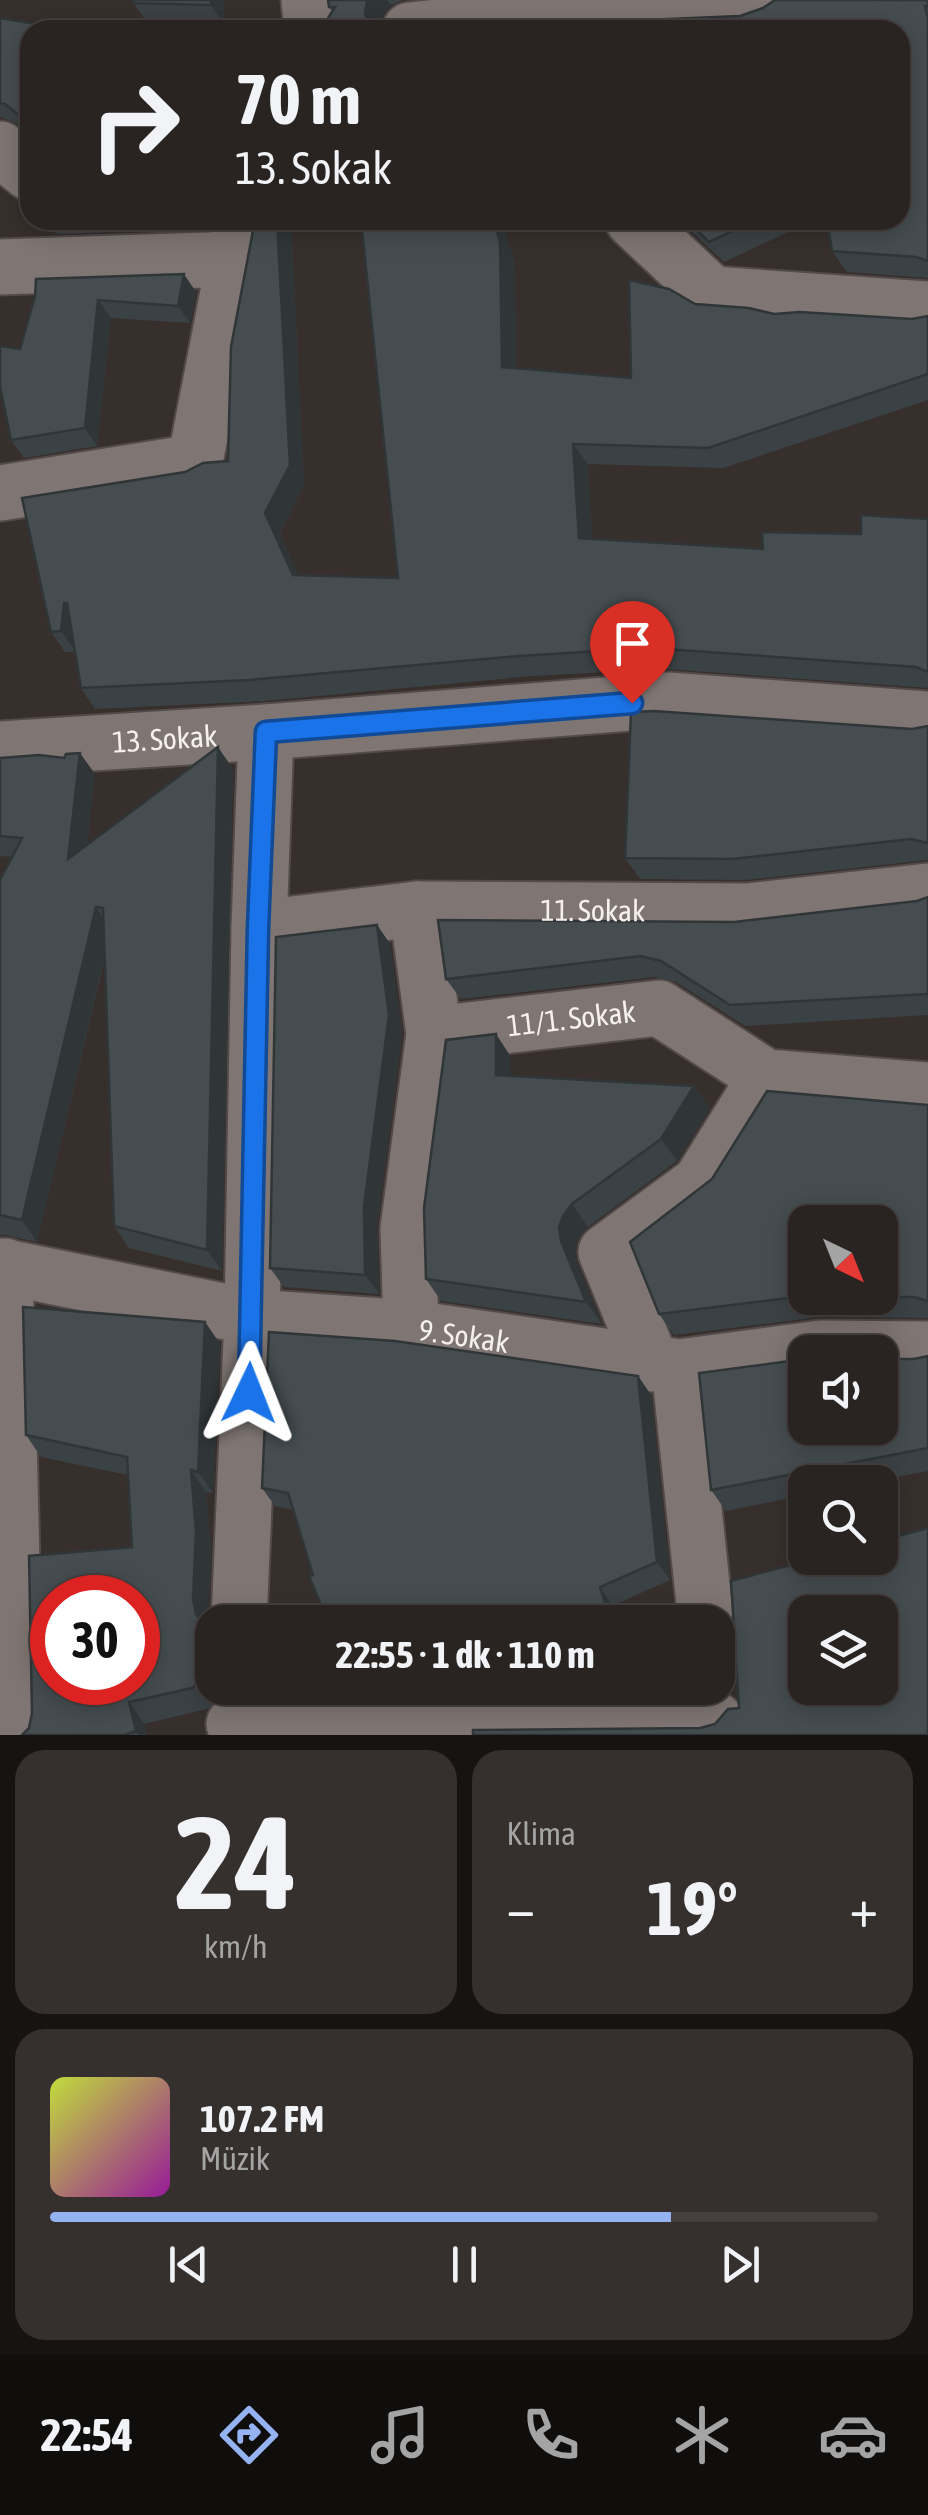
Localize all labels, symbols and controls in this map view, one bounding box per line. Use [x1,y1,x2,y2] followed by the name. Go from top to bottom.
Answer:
[235,59,361,139] text: 70 m
[70,60,200,190] icon: right
[235,142,392,194] text: 13. Sokak
[590,601,675,704] pin
[605,616,660,671] icon: arrive
[111,718,218,759] street label: 13. Sokak
[540,893,645,927] street label: 11. Sokak
[505,994,637,1042] street label: 11/1. Sokak
[788,1205,898,1315] north arrow
[788,1205,898,1705] map controls
[417,1312,511,1359] street label: 9. Sokak
[788,1335,898,1445] button: sound
[197,1341,301,1445] position arrow
[788,1465,898,1575] button: search
[30,1575,160,1705] speed limit sign: 30
[788,1595,898,1705] button: layers
[335,1633,595,1676] text: 22:55 · 1 dk · 110 m
[175,1788,297,1937] text: 24
[507,1815,576,1852] text: Klima
[647,1865,738,1951] text: 19°
[507,1876,535,1939] text: −
[849,1876,878,1939] text: +
[204,1928,267,1965] text: km/h
[200,2097,324,2140] text: 107.2 FM
[200,2140,270,2177] text: Müzik
[161,2237,216,2292] icon: previous
[437,2237,492,2292] icon: pause
[713,2237,768,2292] icon: next
[214,2400,284,2470] icon: directions
[365,2400,435,2470] icon: music
[516,2400,586,2470] icon: phone
[667,2400,737,2470] icon: climate
[818,2400,888,2470] icon: car
[40,2409,133,2461] text: 22:54

